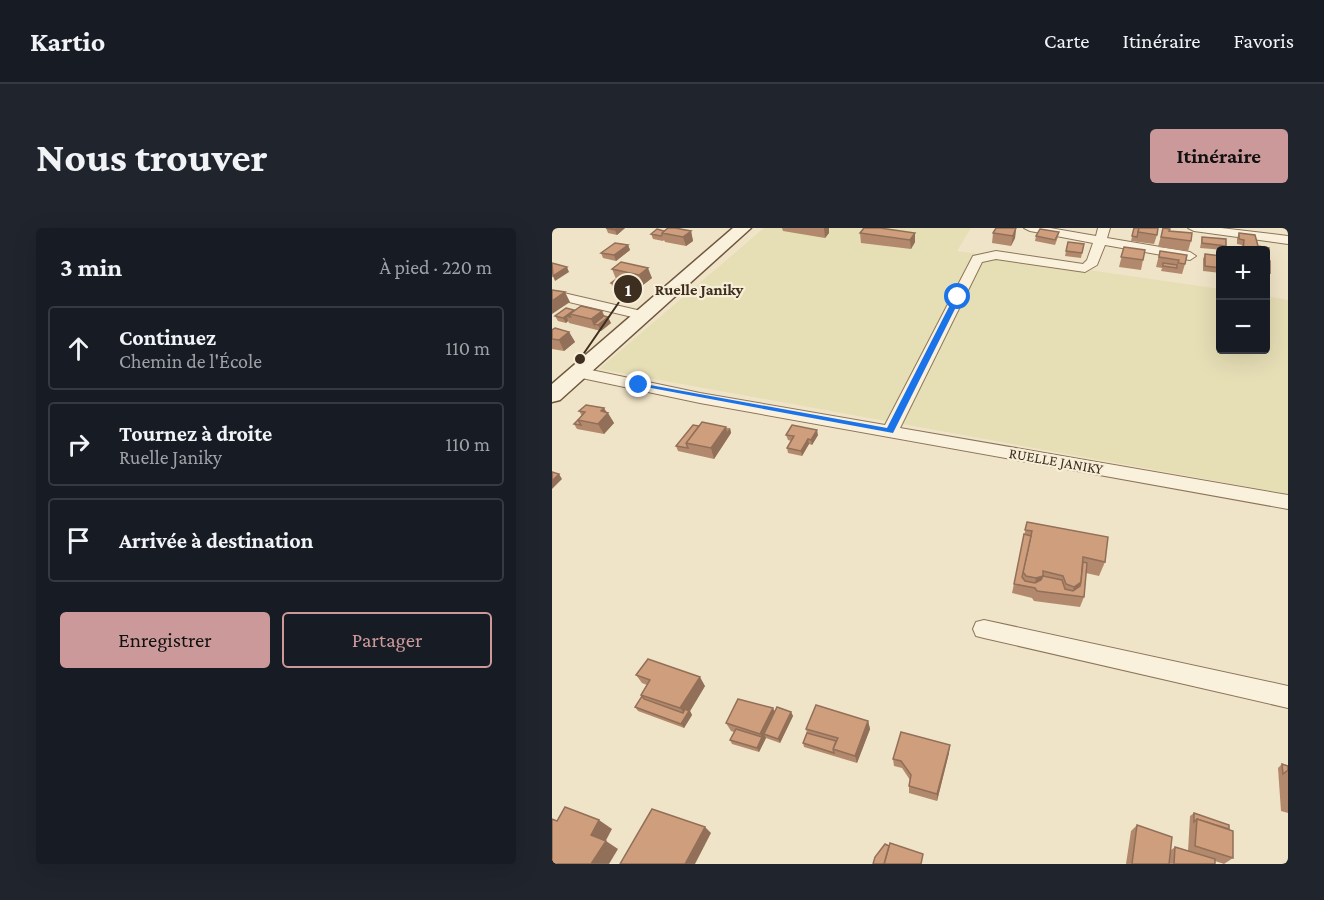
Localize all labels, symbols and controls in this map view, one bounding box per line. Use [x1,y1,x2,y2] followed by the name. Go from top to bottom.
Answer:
[30,26,105,57] text: Kartio
[1044,29,1090,53] text: Carte
[1123,29,1200,53] text: Itinéraire
[1233,29,1294,53] text: Favoris
[1150,129,1288,183] button: Itinéraire
[36,133,268,180] text: Nous trouver
[1216,246,1270,354] map controls
[1216,246,1270,300] button: +
[60,253,122,282] text: 3 min
[379,256,492,278] text: À pied · 220 m
[613,272,756,306] callout: Ruelle Janiky
[625,280,632,300] text: 1
[655,281,744,298] text: Ruelle Janiky
[944,283,970,309] route start
[1216,300,1270,354] button: −
[119,325,216,350] text: Continuez
[62,332,95,365] icon: ahead
[446,337,490,359] text: 110 m
[119,350,262,372] text: Chemin de l'École
[625,371,651,397] route end
[119,421,272,446] text: Tournez à droite
[62,428,95,461] icon: right
[446,433,490,455] text: 110 m
[1008,445,1104,478] street label: RUELLE JANIKY
[119,446,222,468] text: Ruelle Janiky
[62,524,95,557] icon: arrive
[119,528,313,553] text: Arrivée à destination
[60,612,270,668] button: Enregistrer
[282,612,492,668] button: Partager

